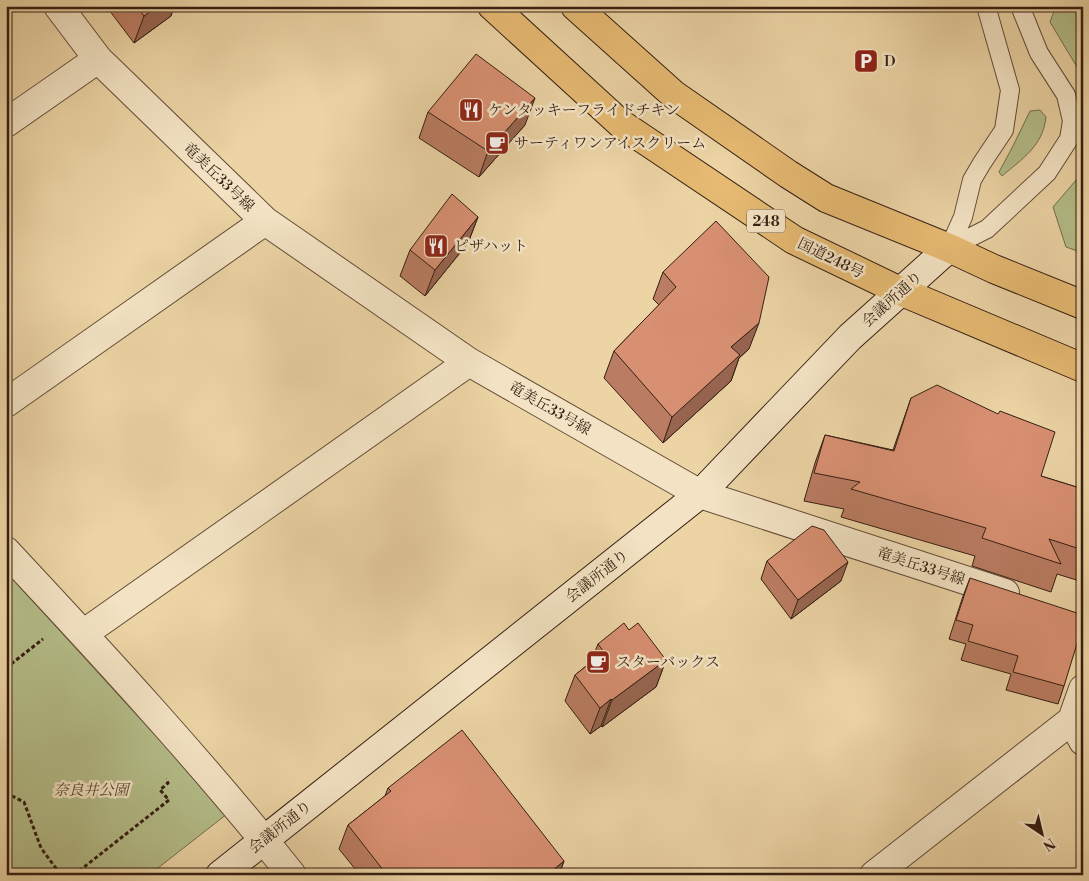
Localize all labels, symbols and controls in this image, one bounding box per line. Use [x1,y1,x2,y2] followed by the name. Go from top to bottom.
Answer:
[853,48,879,74] parking icon: D
[884,52,896,71] place label: D
[458,97,484,123] restaurant icon: ケンタッキーフライドチキン
[488,101,680,120] place label: ケンタッキーフライドチキン
[484,130,510,156] cafe icon: サーティワンアイスクリーム
[514,134,706,153] place label: サーティワンアイスクリーム
[179,139,258,216] street label: 竜美丘33号線
[747,210,785,232] road number: 248
[423,233,449,259] restaurant icon: ピザハット
[794,234,867,283] street label: 国道248号
[454,237,528,256] place label: ピザハット
[858,267,927,332] street label: 会議所通り
[505,377,594,440] street label: 竜美丘33号線
[874,543,967,590] street label: 竜美丘33号線
[562,546,633,607] street label: 会議所通り
[585,649,611,675] cafe icon: スターバックス
[616,653,720,672] place label: スターバックス
[53,781,131,800] park label: 奈良井公園
[245,797,316,858] street label: 会議所通り
[1016,808,1066,858] north arrow
[1039,833,1059,854] text: N

